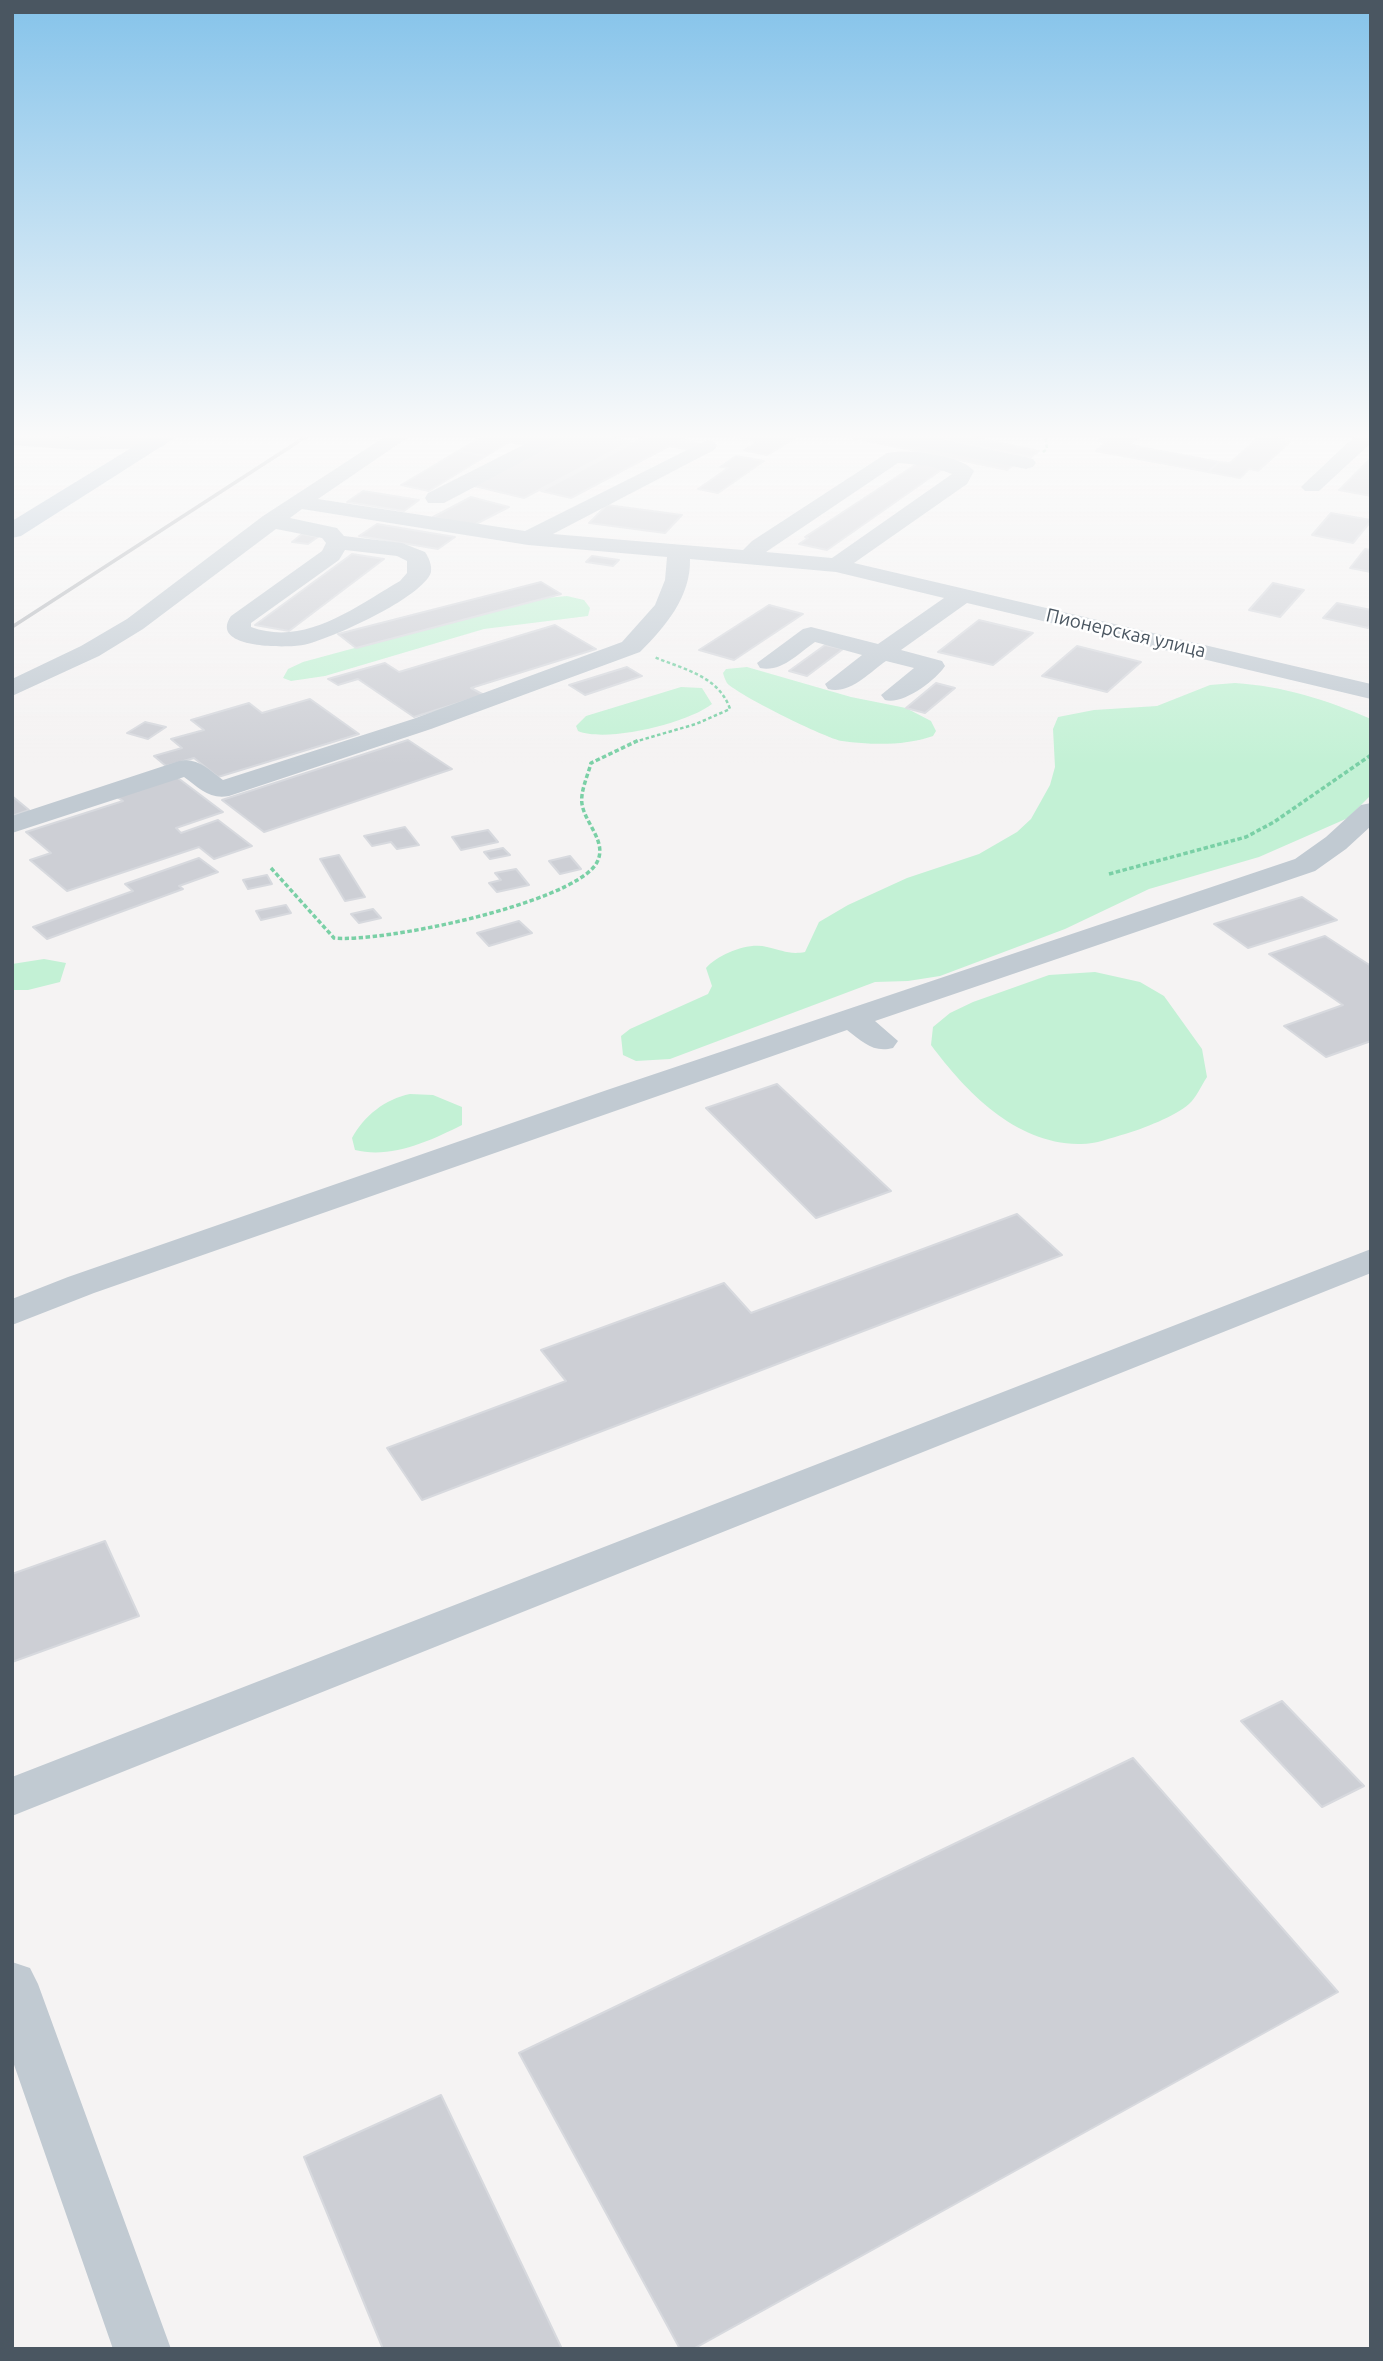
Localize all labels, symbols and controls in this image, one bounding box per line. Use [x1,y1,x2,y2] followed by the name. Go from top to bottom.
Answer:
[1044,604,1208,662] street label: Пионерская улица

